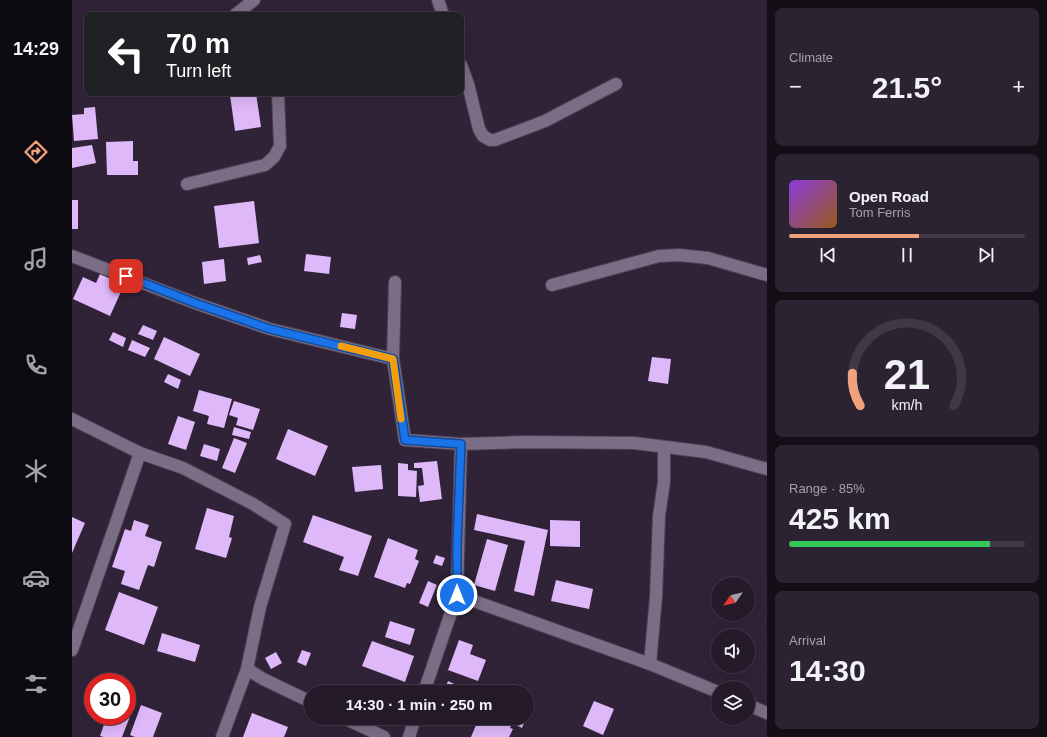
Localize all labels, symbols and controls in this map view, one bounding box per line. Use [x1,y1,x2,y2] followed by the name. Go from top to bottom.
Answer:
[100,28,152,80] icon: left
[166,28,230,59] text: 70 m
[13,39,59,59] text: 14:29
[789,50,833,65] text: Climate
[166,61,231,81] text: Turn left
[872,71,942,104] text: 21.5°
[789,74,802,99] text: −
[1012,74,1025,99] text: +
[22,138,50,166] icon: directions
[849,188,929,205] text: Open Road
[849,205,910,220] text: Tom Ferris
[817,244,839,266] icon: previous
[896,244,918,266] icon: pause
[975,244,997,266] icon: next
[22,245,50,273] icon: music
[109,259,143,293] pin
[115,265,137,287] icon: arrive
[22,351,50,379] icon: phone
[884,351,930,398] text: 21
[892,397,923,413] text: km/h
[22,457,50,485] icon: climate
[789,481,865,496] text: Range · 85%
[789,502,891,535] text: 425 km
[22,564,50,592] icon: car
[436,574,478,616] position arrow
[711,577,755,621] north arrow
[711,577,755,725] map controls
[711,629,755,673] button: sound
[789,633,826,648] text: Arrival
[789,654,866,687] text: 14:30
[22,670,50,698] icon: filters
[84,673,136,725] speed limit sign: 30
[711,681,755,725] button: layers
[346,696,492,713] text: 14:30 · 1 min · 250 m

